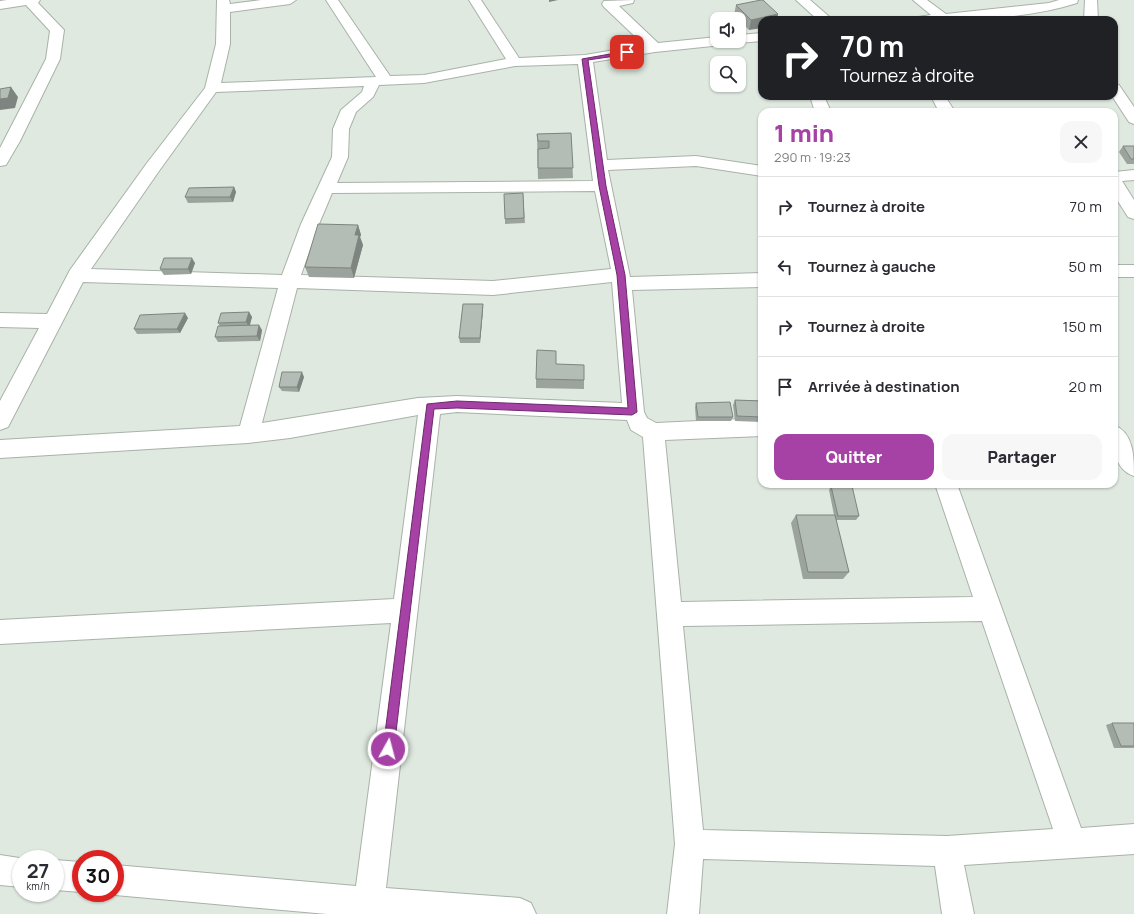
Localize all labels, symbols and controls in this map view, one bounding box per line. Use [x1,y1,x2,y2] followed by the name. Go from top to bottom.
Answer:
[710,12,746,92] map controls
[710,12,746,48] button: sound
[840,27,904,65] text: 70 m
[774,32,826,84] icon: right
[610,35,644,69] pin
[616,41,638,63] icon: arrive
[710,56,746,92] button: search
[840,63,974,87] text: Tournez à droite
[774,116,834,149] text: 1 min
[1060,121,1102,163] button: close
[774,148,851,166] text: 290 m · 19:23
[774,196,796,218] icon: right
[808,196,925,217] text: Tournez à droite
[1070,196,1102,217] text: 70 m
[774,256,796,278] icon: left
[808,256,936,277] text: Tournez à gauche
[1068,256,1102,277] text: 50 m
[774,316,796,338] icon: right
[808,316,925,337] text: Tournez à droite
[1063,316,1102,337] text: 150 m
[774,376,796,398] icon: arrive
[808,376,960,397] text: Arrivée à destination
[1069,376,1102,397] text: 20 m
[774,434,934,480] button: Quitter
[942,434,1102,480] button: Partager
[367,728,409,770] position arrow
[72,850,124,902] speed limit sign: 30
[27,857,49,884] text: 27
[26,879,50,893] text: km/h

